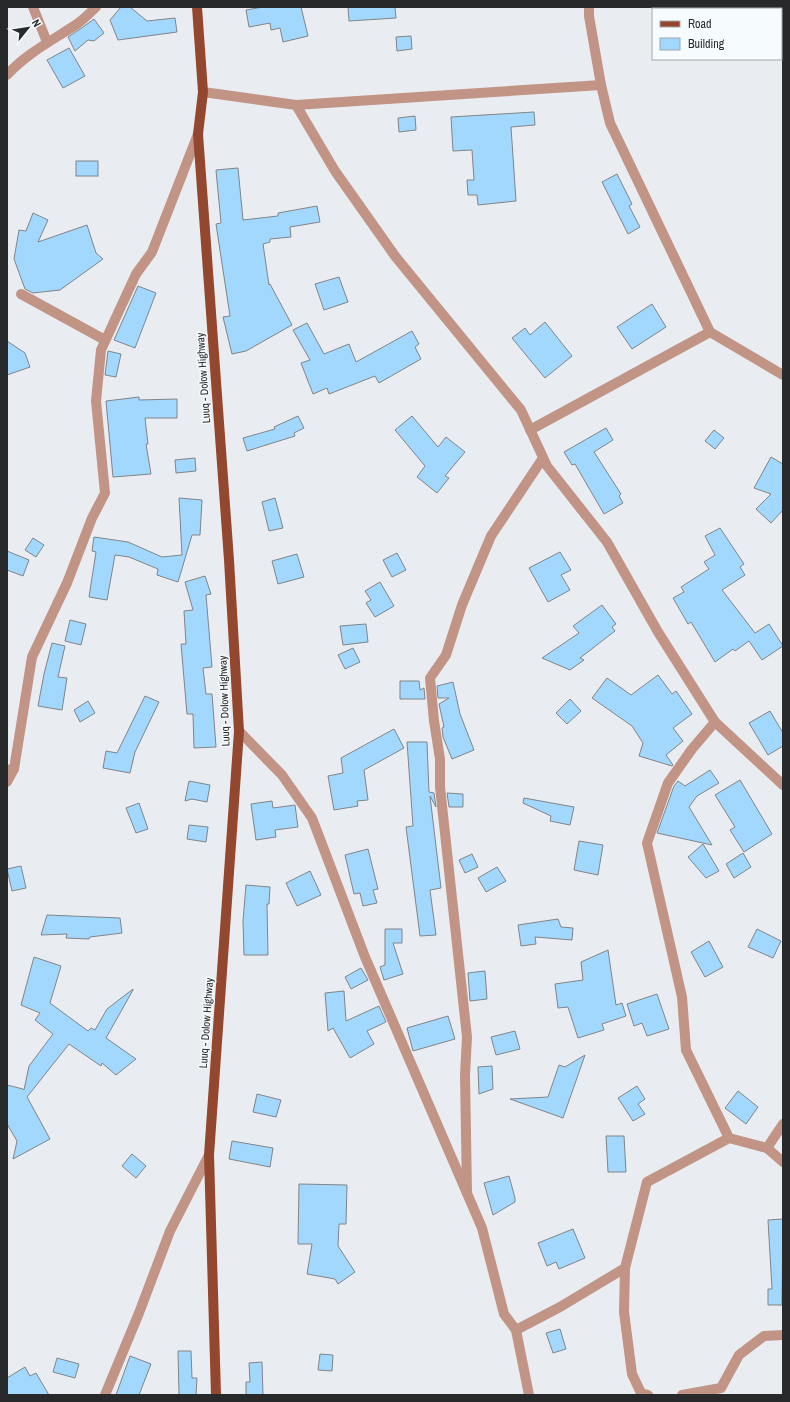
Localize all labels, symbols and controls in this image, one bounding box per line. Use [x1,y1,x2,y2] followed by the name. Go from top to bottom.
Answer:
[8,8,48,48] north arrow
[652,8,782,60] legend
[688,16,712,32] text: Road
[29,17,44,29] text: N
[688,36,725,52] text: Building
[193,332,213,424] street label: Luuq - Dolow Highway
[215,655,233,747] street label: Luuq - Dolow Highway
[196,977,216,1069] street label: Luuq - Dolow Highway

